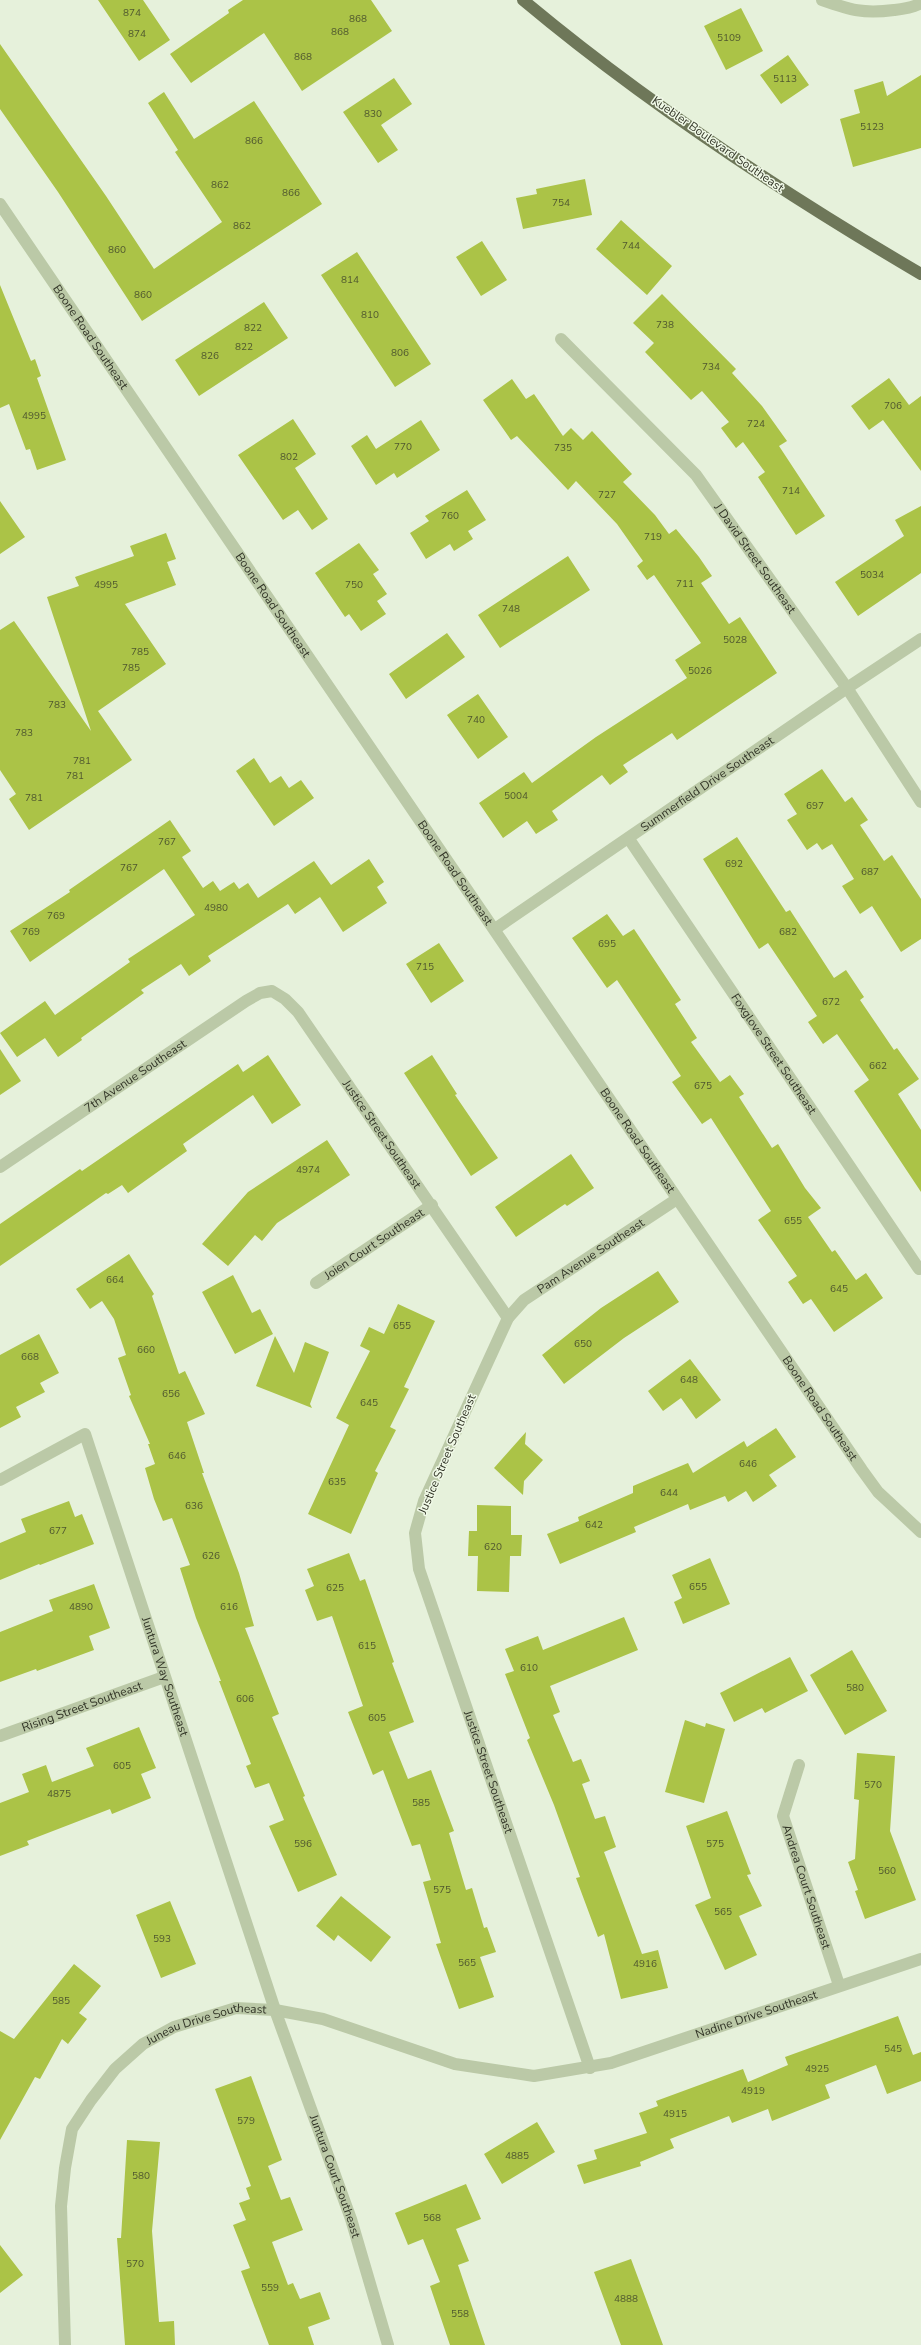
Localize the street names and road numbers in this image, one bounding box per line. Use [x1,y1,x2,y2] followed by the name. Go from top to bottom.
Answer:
[649,92,788,196] street label: Kuebler Boulevard Southeast
[49,282,132,393] street label: Boone Road Southeast
[710,499,800,618] street label: J David Street Southeast
[232,549,315,661] street label: Boone Road Southeast
[637,732,778,835] street label: Summerfield Drive Southeast
[414,817,497,929] street label: Boone Road Southeast
[727,990,821,1118] street label: Foxglove Street Southeast
[81,1035,190,1116] street label: 7th Avenue Southeast
[338,1076,425,1192] street label: Justice Street Southeast
[596,1085,679,1197] street label: Boone Road Southeast
[320,1204,428,1284] street label: Joien Court Southeast
[534,1214,648,1297] street label: Pam Avenue Southeast
[779,1353,862,1465] street label: Boone Road Southeast
[414,1391,480,1517] street label: Justice Street Southeast
[138,1614,192,1739] street label: Juntura Way Southeast
[20,1677,145,1736] street label: Rising Street Southeast
[460,1707,517,1836] street label: Justice Street Southeast
[778,1822,835,1952] street label: Andrea Court Southeast
[693,1986,820,2042] street label: Nadine Drive Southeast
[142,2000,268,2049] street label: Juneau Drive Southeast
[305,2112,364,2240] street label: Juntura Court Southeast

